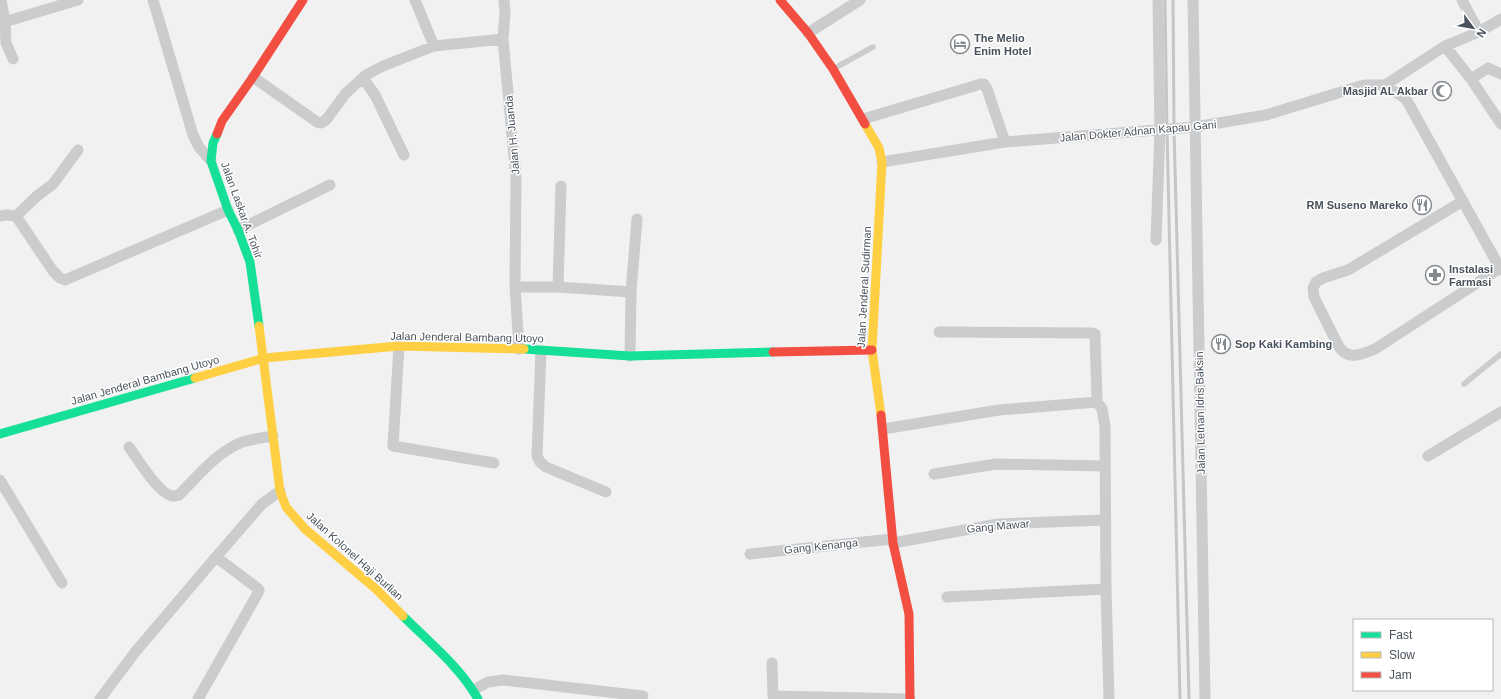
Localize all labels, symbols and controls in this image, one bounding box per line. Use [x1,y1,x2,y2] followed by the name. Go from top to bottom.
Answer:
[1453,8,1493,48] north arrow
[1474,27,1489,40] text: N
[974,32,1031,57] place label: The Melio Enim Hotel
[949,33,971,55] hotel icon: The Melio Enim Hotel
[1431,80,1453,102] mosque icon: Masjid AL Akbar
[1343,85,1429,97] place label: Masjid AL Akbar
[502,94,521,175] street label: Jalan H. Juanda
[1059,118,1217,144] street label: Jalan Dokter Adnan Kapau Gani
[219,160,265,260] street label: Jalan Laskar A. Tohir
[1411,194,1433,216] restaurant icon: RM Suseno Mareko
[1307,199,1408,211] place label: RM Suseno Mareko
[855,226,873,348] street label: Jalan Jenderal Sudirman
[1449,263,1493,288] place label: Instalasi Farmasi
[1424,264,1446,286] pharmacy icon: Instalasi Farmasi
[390,330,544,344] street label: Jalan Jenderal Bambang Utoyo
[1210,333,1232,355] restaurant icon: Sop Kaki Kambing
[1235,338,1332,350] place label: Sop Kaki Kambing
[1193,351,1207,475] street label: Jalan Letnan Idris Baksin
[70,353,220,407] street label: Jalan Jenderal Bambang Utoyo
[304,510,406,602] street label: Jalan Kolonel Haji Burlian
[966,517,1030,535] street label: Gang Mawar
[784,536,859,556] street label: Gang Kenanga
[1353,619,1493,691] legend
[1389,628,1413,642] text: Fast
[1389,648,1415,662] text: Slow
[1389,668,1412,682] text: Jam

